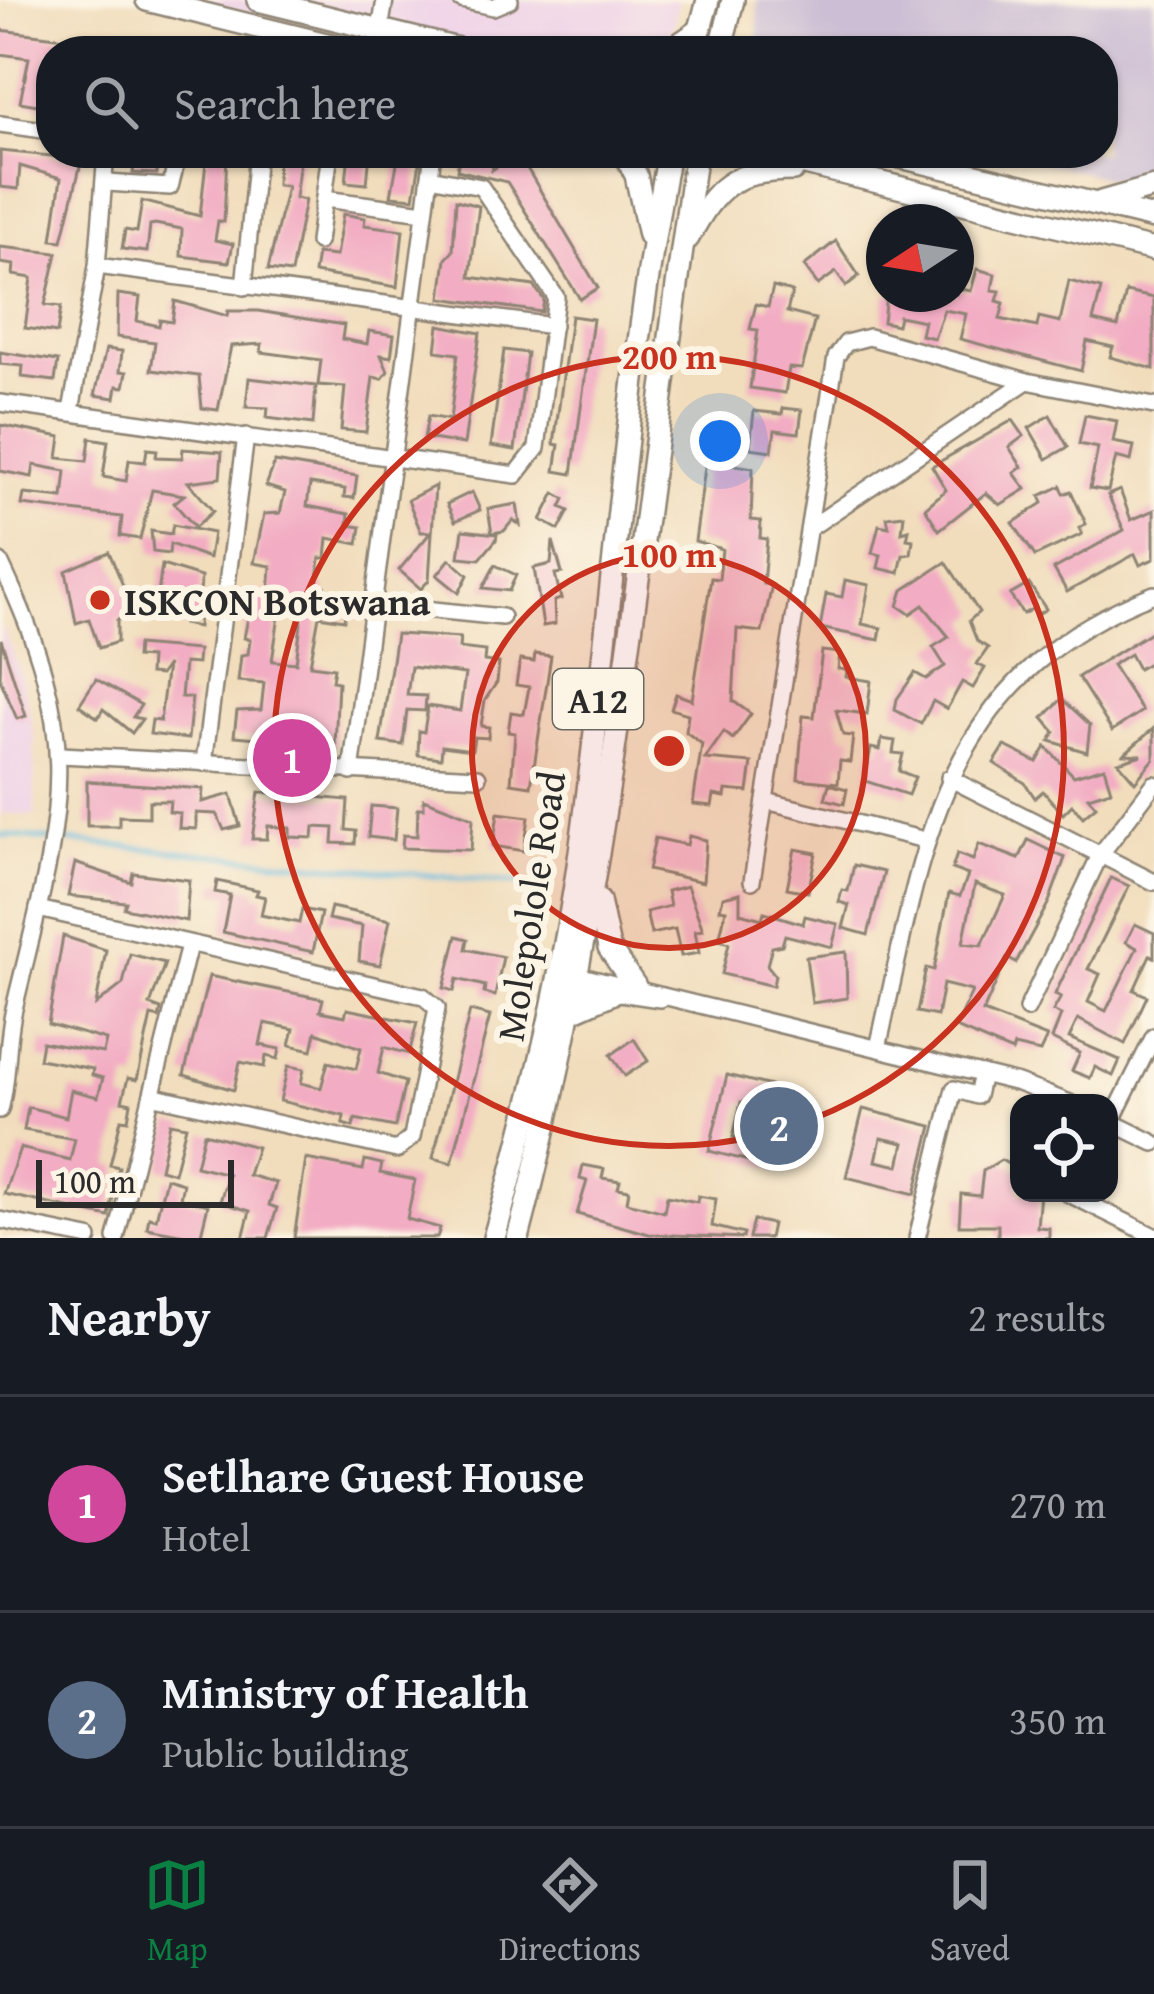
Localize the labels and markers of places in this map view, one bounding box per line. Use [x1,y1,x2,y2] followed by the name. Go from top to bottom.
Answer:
[124,572,430,629] place label: ISKCON Botswana
[87,587,113,613] marker: ISKCON Botswana
[253,713,331,803] pin: 1
[648,730,690,772] centre of rings
[740,1081,818,1171] pin: 2

